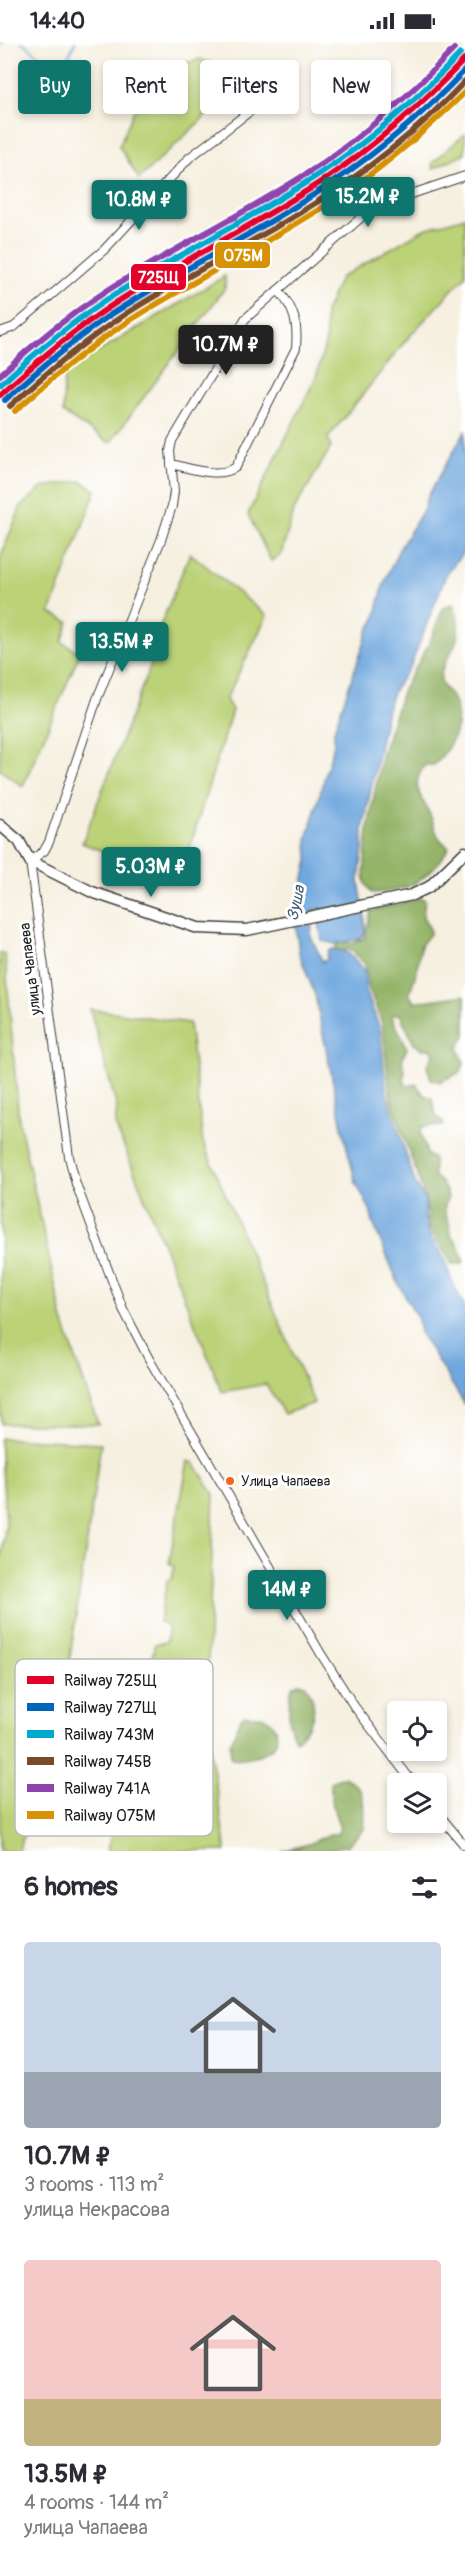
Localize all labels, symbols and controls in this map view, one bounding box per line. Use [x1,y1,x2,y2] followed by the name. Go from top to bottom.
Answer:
[30,7,85,35] text: 14:40
[18,60,91,114] chip: Buy
[103,60,188,114] chip: Rent
[200,60,299,114] chip: Filters
[311,60,391,114] chip: New
[313,177,423,228] pin: 15.2M ₽
[84,180,194,231] pin: 10.8M ₽
[336,184,400,209] text: 15.2M ₽
[106,187,172,212] text: 10.8M ₽
[214,241,271,269] line badge: 075М
[223,246,263,266] text: 075М
[130,263,187,291] line badge: 725Щ
[138,268,179,288] text: 725Щ
[171,325,281,376] pin: 10.7M ₽
[192,332,260,357] text: 10.7M ₽
[67,622,177,673] pin: 13.5M ₽
[90,629,154,654] text: 13.5M ₽
[96,847,206,898] pin: 5.03M ₽
[116,854,186,879] text: 5.03M ₽
[283,882,310,923] water label: Зуша
[15,922,46,1017] street label: улица Чапаева
[241,1473,330,1490] place label: Улица Чапаева
[224,1475,236,1487] marker: Улица Чапаева
[245,1570,329,1621] pin: 14M ₽
[262,1577,312,1602] text: 14M ₽
[15,1659,213,1836] legend
[64,1671,157,1691] text: Railway 725Щ
[64,1698,157,1718] text: Railway 727Щ
[387,1701,447,1833] map controls
[387,1701,447,1761] button: locate
[64,1725,154,1745] text: Railway 743М
[64,1752,151,1772] text: Railway 745В
[387,1773,447,1833] button: layers
[64,1779,150,1799] text: Railway 741А
[64,1806,156,1826] text: Railway 075М
[24,1871,118,1903] text: 6 homes
[408,1871,441,1904] icon: filters
[179,1981,287,2089] icon: home
[24,2140,111,2172] text: 10.7M ₽
[24,2172,164,2197] text: 3 rooms · 113 m²
[24,2197,170,2222] text: улица Некрасова
[179,2299,287,2407] icon: home
[24,2458,108,2490] text: 13.5M ₽
[24,2490,169,2515] text: 4 rooms · 144 m²
[24,2515,148,2540] text: улица Чапаева

